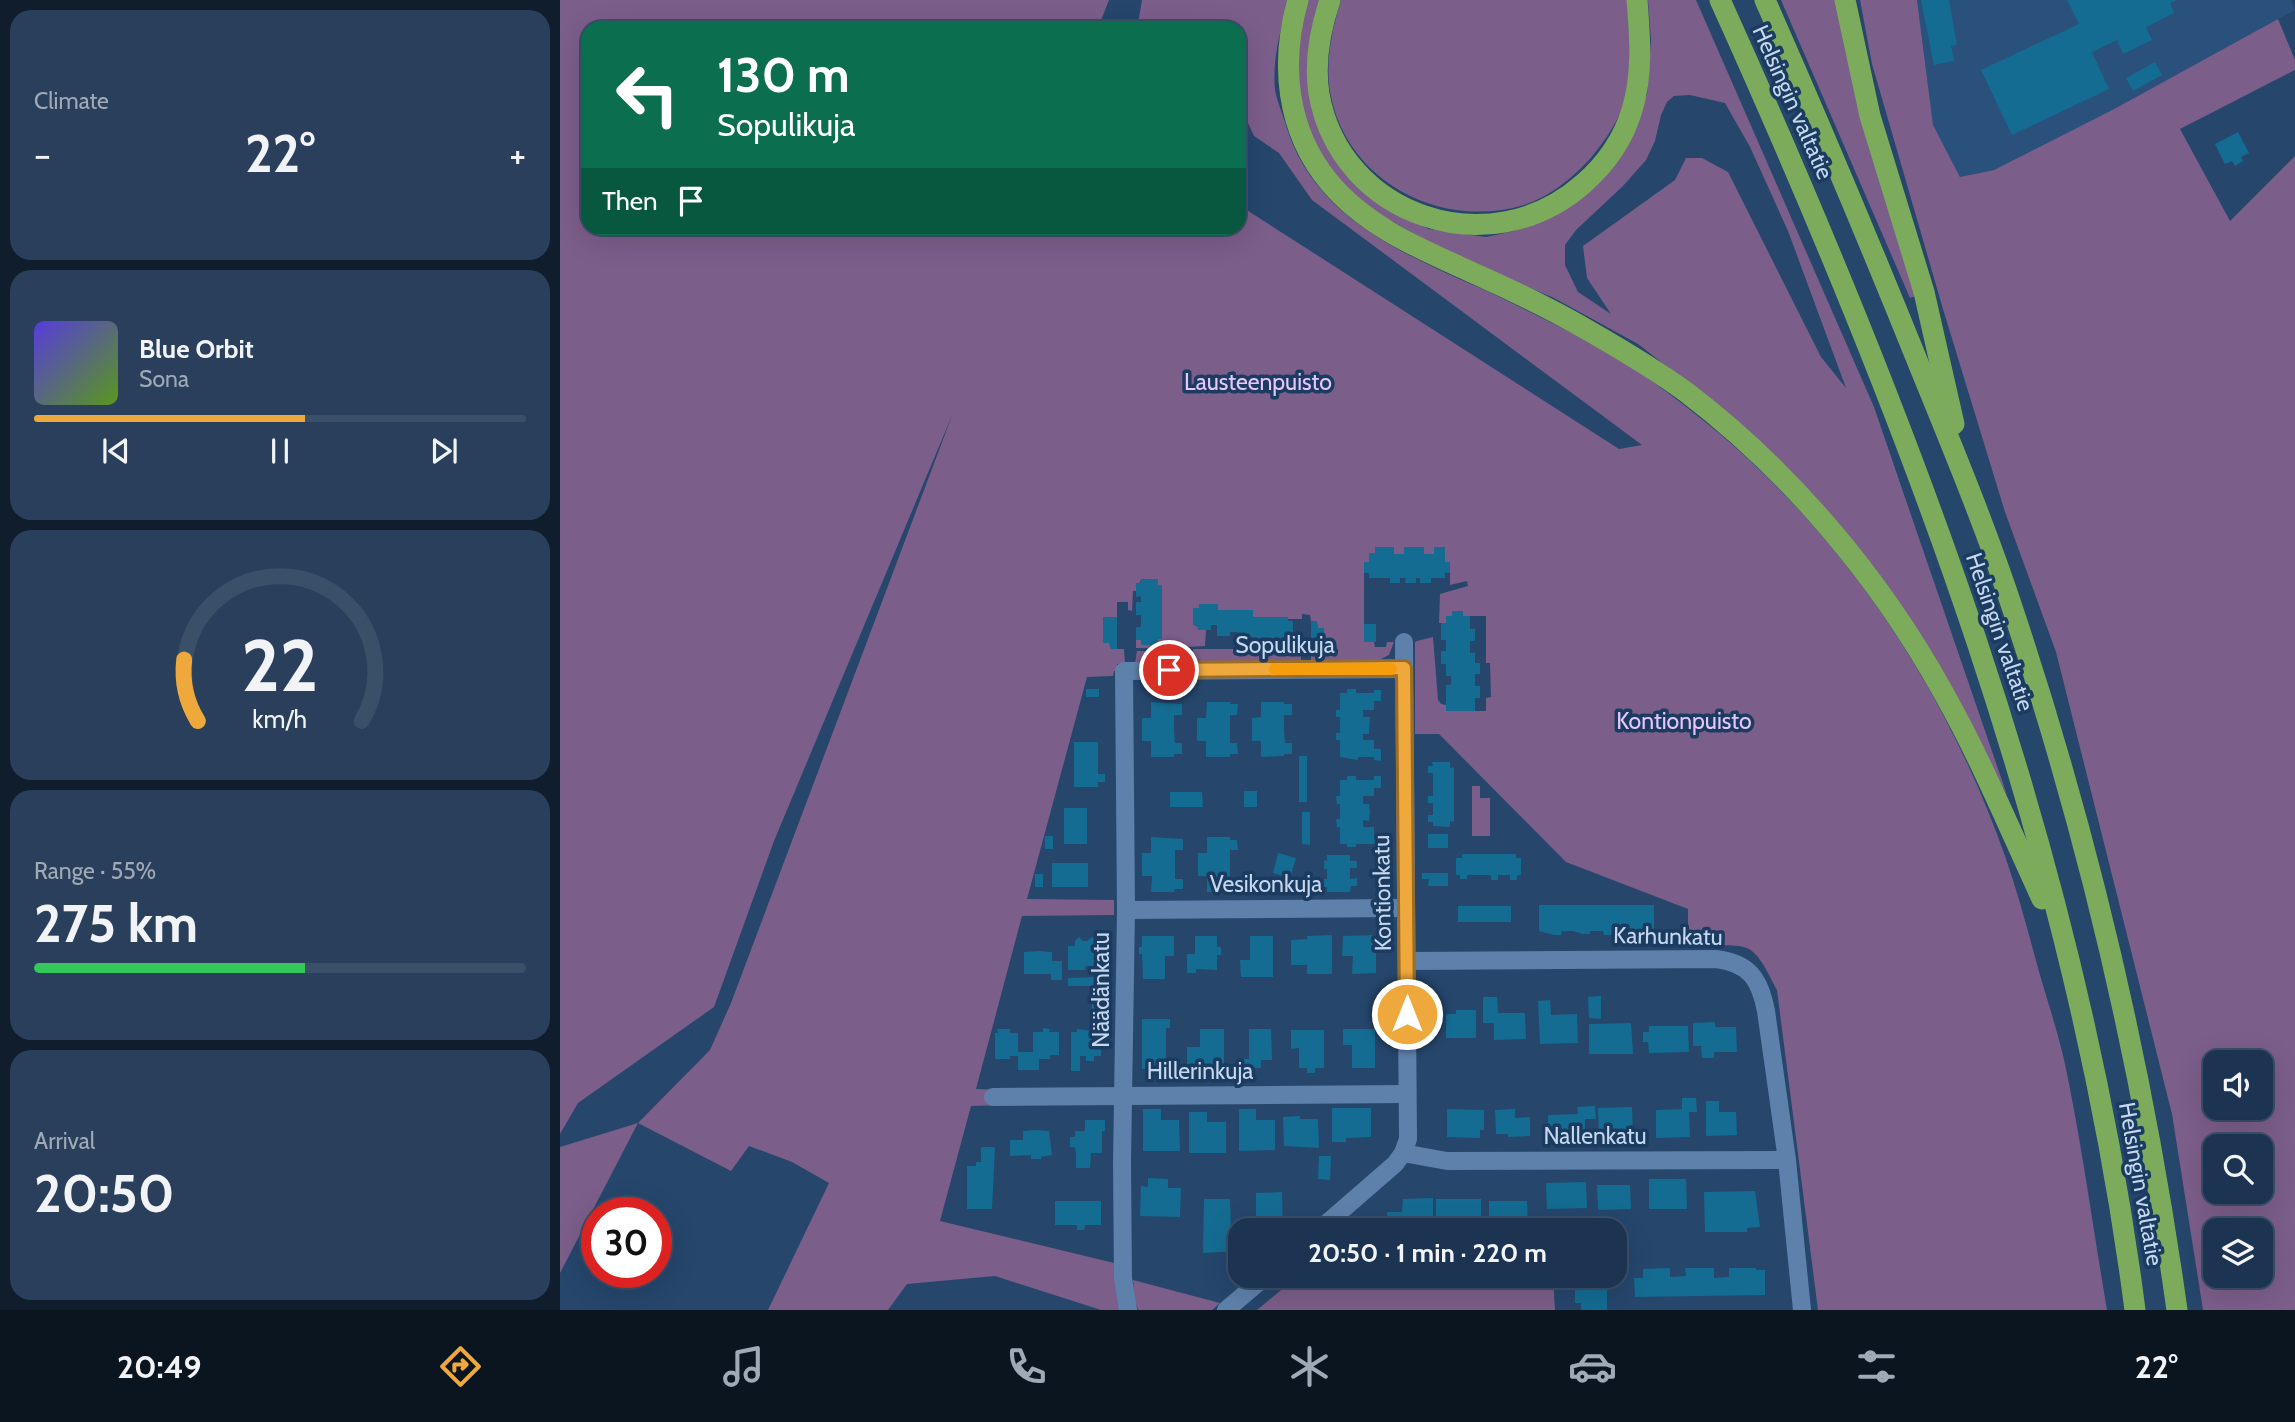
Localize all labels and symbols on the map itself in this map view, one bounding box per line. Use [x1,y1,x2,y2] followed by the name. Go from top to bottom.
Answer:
[1747,21,1840,184] street label: Helsingin valtatie
[1184,368,1332,396] park label: Lausteenpuisto
[1960,549,2040,715] street label: Helsingin valtatie
[1235,631,1335,659] street label: Sopulikuja
[1139,640,1199,700] pin
[1616,707,1752,735] park label: Kontionpuisto
[1367,835,1397,951] street label: Kontionkatu
[1210,870,1322,898] street label: Vesikonkuja
[1613,921,1723,951] street label: Karhunkatu
[1087,932,1115,1048] street label: Näädänkatu
[1370,977,1444,1051] position arrow
[1147,1057,1253,1085] street label: Hillerinkuja
[2113,1100,2169,1268] street label: Helsingin valtatie
[1543,1122,1647,1150] street label: Nallenkatu
[581,1197,672,1288] speed limit sign: 30

